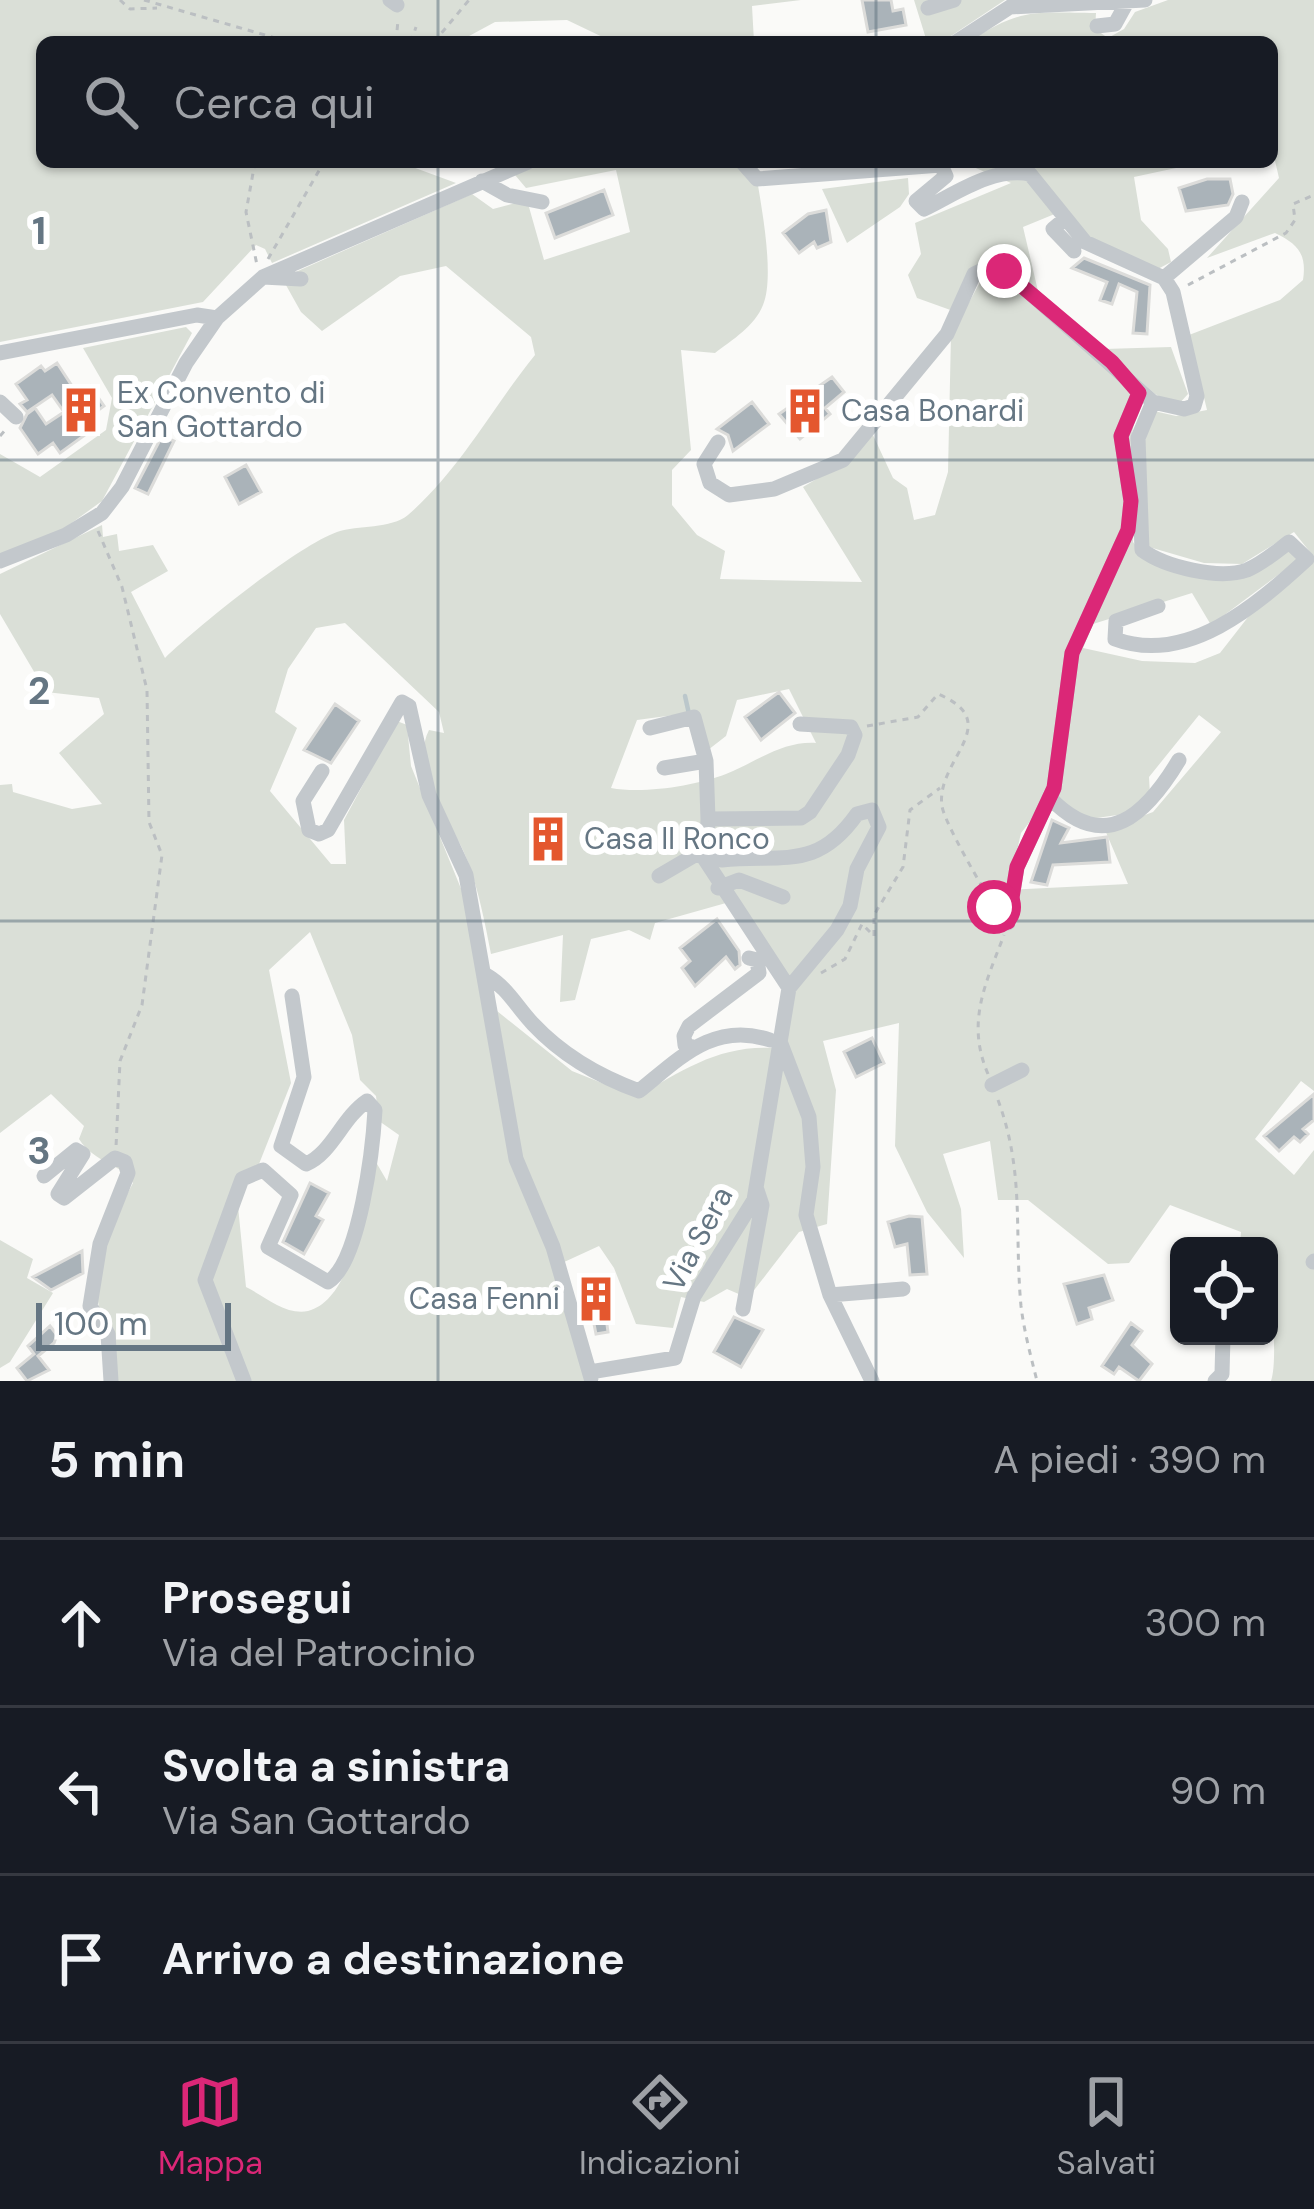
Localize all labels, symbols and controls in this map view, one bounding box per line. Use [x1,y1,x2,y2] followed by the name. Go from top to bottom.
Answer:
[36,36,1278,168] search box
[78,69,144,135] icon: search
[174,73,375,132] text: Cerca qui
[32,205,46,256] text: 1
[977,244,1031,298] route end
[117,373,325,446] place label: Ex Convento di San Gottardo
[56,385,106,435] building icon: Ex Convento di San Gottardo
[780,386,830,436] building icon: Casa Bonardi
[841,391,1024,430] place label: Casa Bonardi
[28,665,50,716] text: 2
[523,814,573,864] building icon: Casa Il Ronco
[584,819,770,858] place label: Casa Il Ronco
[967,880,1021,934] route start
[27,1125,51,1176] text: 3
[654,1180,741,1298] street label: Via Sera
[1170,1237,1278,1345] map controls
[1170,1237,1278,1345] button: locate
[571,1274,621,1324] building icon: Casa Fenni
[409,1279,560,1318] place label: Casa Fenni
[36,1297,231,1350] scale bar
[54,1302,148,1345] text: 100 m
[48,1426,185,1493] text: 5 min
[993,1434,1266,1485] text: A piedi · 390 m
[162,1568,352,1627] text: Prosegui
[48,1590,114,1656] icon: ahead
[1144,1597,1266,1648] text: 300 m
[162,1627,476,1678] text: Via del Patrocinio
[162,1736,510,1795] text: Svolta a sinistra
[48,1758,114,1824] icon: left
[1170,1765,1266,1816] text: 90 m
[162,1795,471,1846] text: Via San Gottardo
[48,1926,114,1992] icon: arrive
[162,1929,625,1988] text: Arrivo a destinazione
[158,2069,263,2184] tab: Mappa
[579,2069,741,2184] tab: Indicazioni
[1057,2069,1156,2184] tab: Salvati

